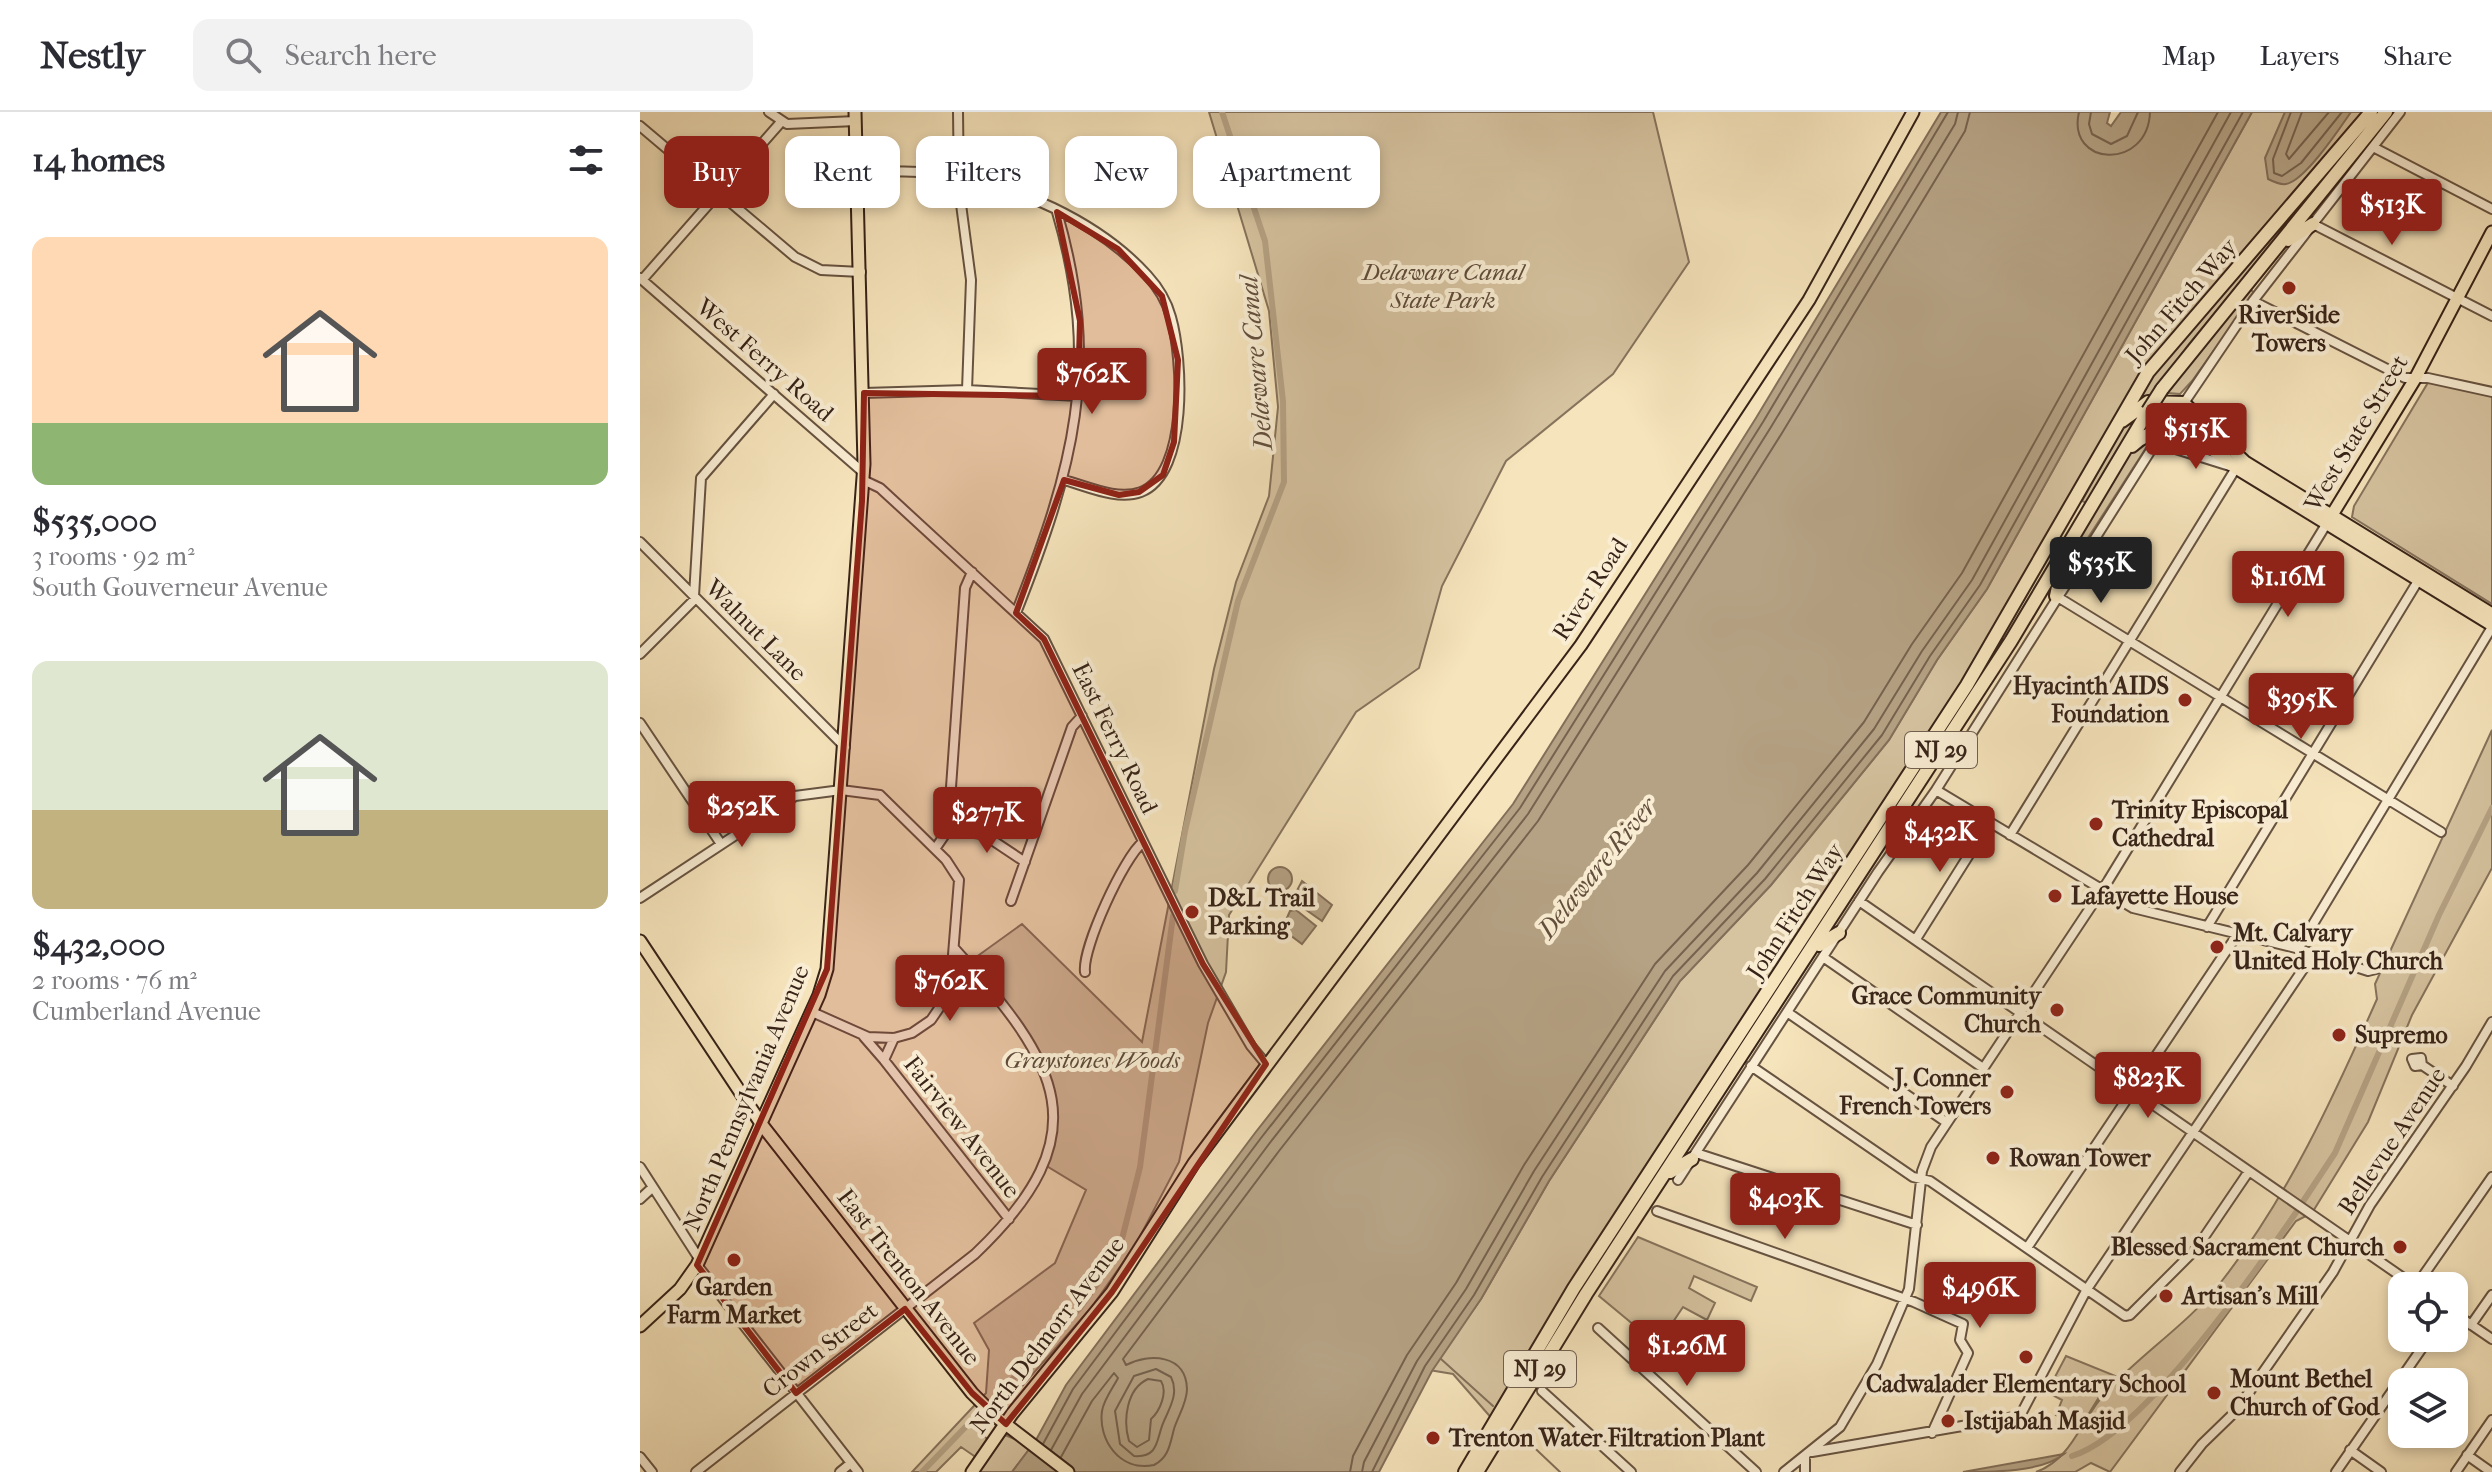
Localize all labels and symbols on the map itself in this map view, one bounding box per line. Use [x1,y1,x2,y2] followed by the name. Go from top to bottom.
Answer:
[2336,179,2448,247] pin: $513K
[2118,232,2244,371] street label: John Fitch Way
[1360,258,1527,314] park label: Delaware Canal State Park
[1233,272,1279,454] water label: Delaware Canal
[2280,279,2298,297] marker: RiverSide Towers
[690,292,840,428] street label: West Ferry Road
[2238,301,2340,357] place label: RiverSide Towers
[1036,348,1148,416] pin: $762K
[2298,349,2414,517] street label: West State Street
[2140,403,2252,471] pin: $515K
[1547,532,1634,645] street label: River Road
[2045,537,2157,605] pin: $535K
[2223,551,2353,619] pin: $1.16M
[699,573,813,687] street label: Walnut Lane
[1066,658,1164,819] street label: East Ferry Road
[2013,672,2170,728] place label: Hyacinth AIDS Foundation
[2245,673,2357,741] pin: $395K
[2176,691,2194,709] marker: Hyacinth AIDS Foundation
[1905,732,1977,768] road number: NJ 29
[686,781,798,849] pin: $252K
[931,787,1043,855] pin: $277K
[1530,790,1664,946] water label: Delaware River
[2111,796,2289,852] place label: Trinity Episcopal Cathedral
[1884,806,1996,874] pin: $432K
[2087,815,2105,833] marker: Trinity Episcopal Cathedral
[1740,837,1850,986] street label: John Fitch Way
[2071,882,2239,910] place label: Lafayette House
[1208,884,1316,940] place label: D&L Trail Parking
[2046,887,2064,905] marker: Lafayette House
[1183,903,1201,921] marker: D&L Trail Parking
[2232,919,2443,975] place label: Mt. Calvary United Holy Church
[2208,938,2226,956] marker: Mt. Calvary United Holy Church
[894,955,1006,1023] pin: $762K
[677,961,815,1235] street label: North Pennsylvania Avenue
[1851,982,2042,1038] place label: Grace Community Church
[2048,1001,2066,1019] marker: Grace Community Church
[2355,1021,2448,1049] place label: Supremo
[2330,1026,2348,1044] marker: Supremo
[1004,1046,1180,1074] park label: Graystones Woods
[898,1051,1026,1204] street label: Fairview Avenue
[2092,1052,2204,1120] pin: $823K
[2332,1062,2452,1220] street label: Bellevue Avenue
[1838,1064,1992,1120] place label: J. Conner French Towers
[1998,1083,2016,1101] marker: J. Conner French Towers
[2009,1144,2151,1172] place label: Rowan Tower
[1984,1149,2002,1167] marker: Rowan Tower
[1729,1173,1841,1241] pin: $403K
[832,1183,986,1371] street label: East Trenton Avenue
[964,1231,1130,1439] street label: North Delmorr Avenue
[2111,1233,2385,1261] place label: Blessed Sacrament Church
[2391,1238,2409,1256] marker: Blessed Sacrament Church
[725,1251,743,1269] marker: Garden Farm Market
[1924,1262,2036,1330] pin: $496K
[666,1273,802,1329] place label: Garden Farm Market
[2180,1282,2319,1310] place label: Artisan's Mill
[2157,1287,2175,1305] marker: Artisan's Mill
[757,1296,883,1404] street label: Crown Street
[1622,1320,1752,1388] pin: $1.26M
[2017,1348,2035,1366] marker: Cadwalader Elementary School
[1504,1351,1576,1387] road number: NJ 29
[2230,1365,2380,1421] place label: Mount Bethel Church of God
[1866,1370,2186,1398] place label: Cadwalader Elementary School
[2205,1384,2223,1402] marker: Mount Bethel Church of God
[1964,1407,2126,1435] place label: Istijabah Masjid
[1939,1412,1957,1430] marker: Istijabah Masjid
[1448,1424,1766,1452] place label: Trenton Water Filtration Plant
[1424,1429,1442,1447] marker: Trenton Water Filtration Plant

